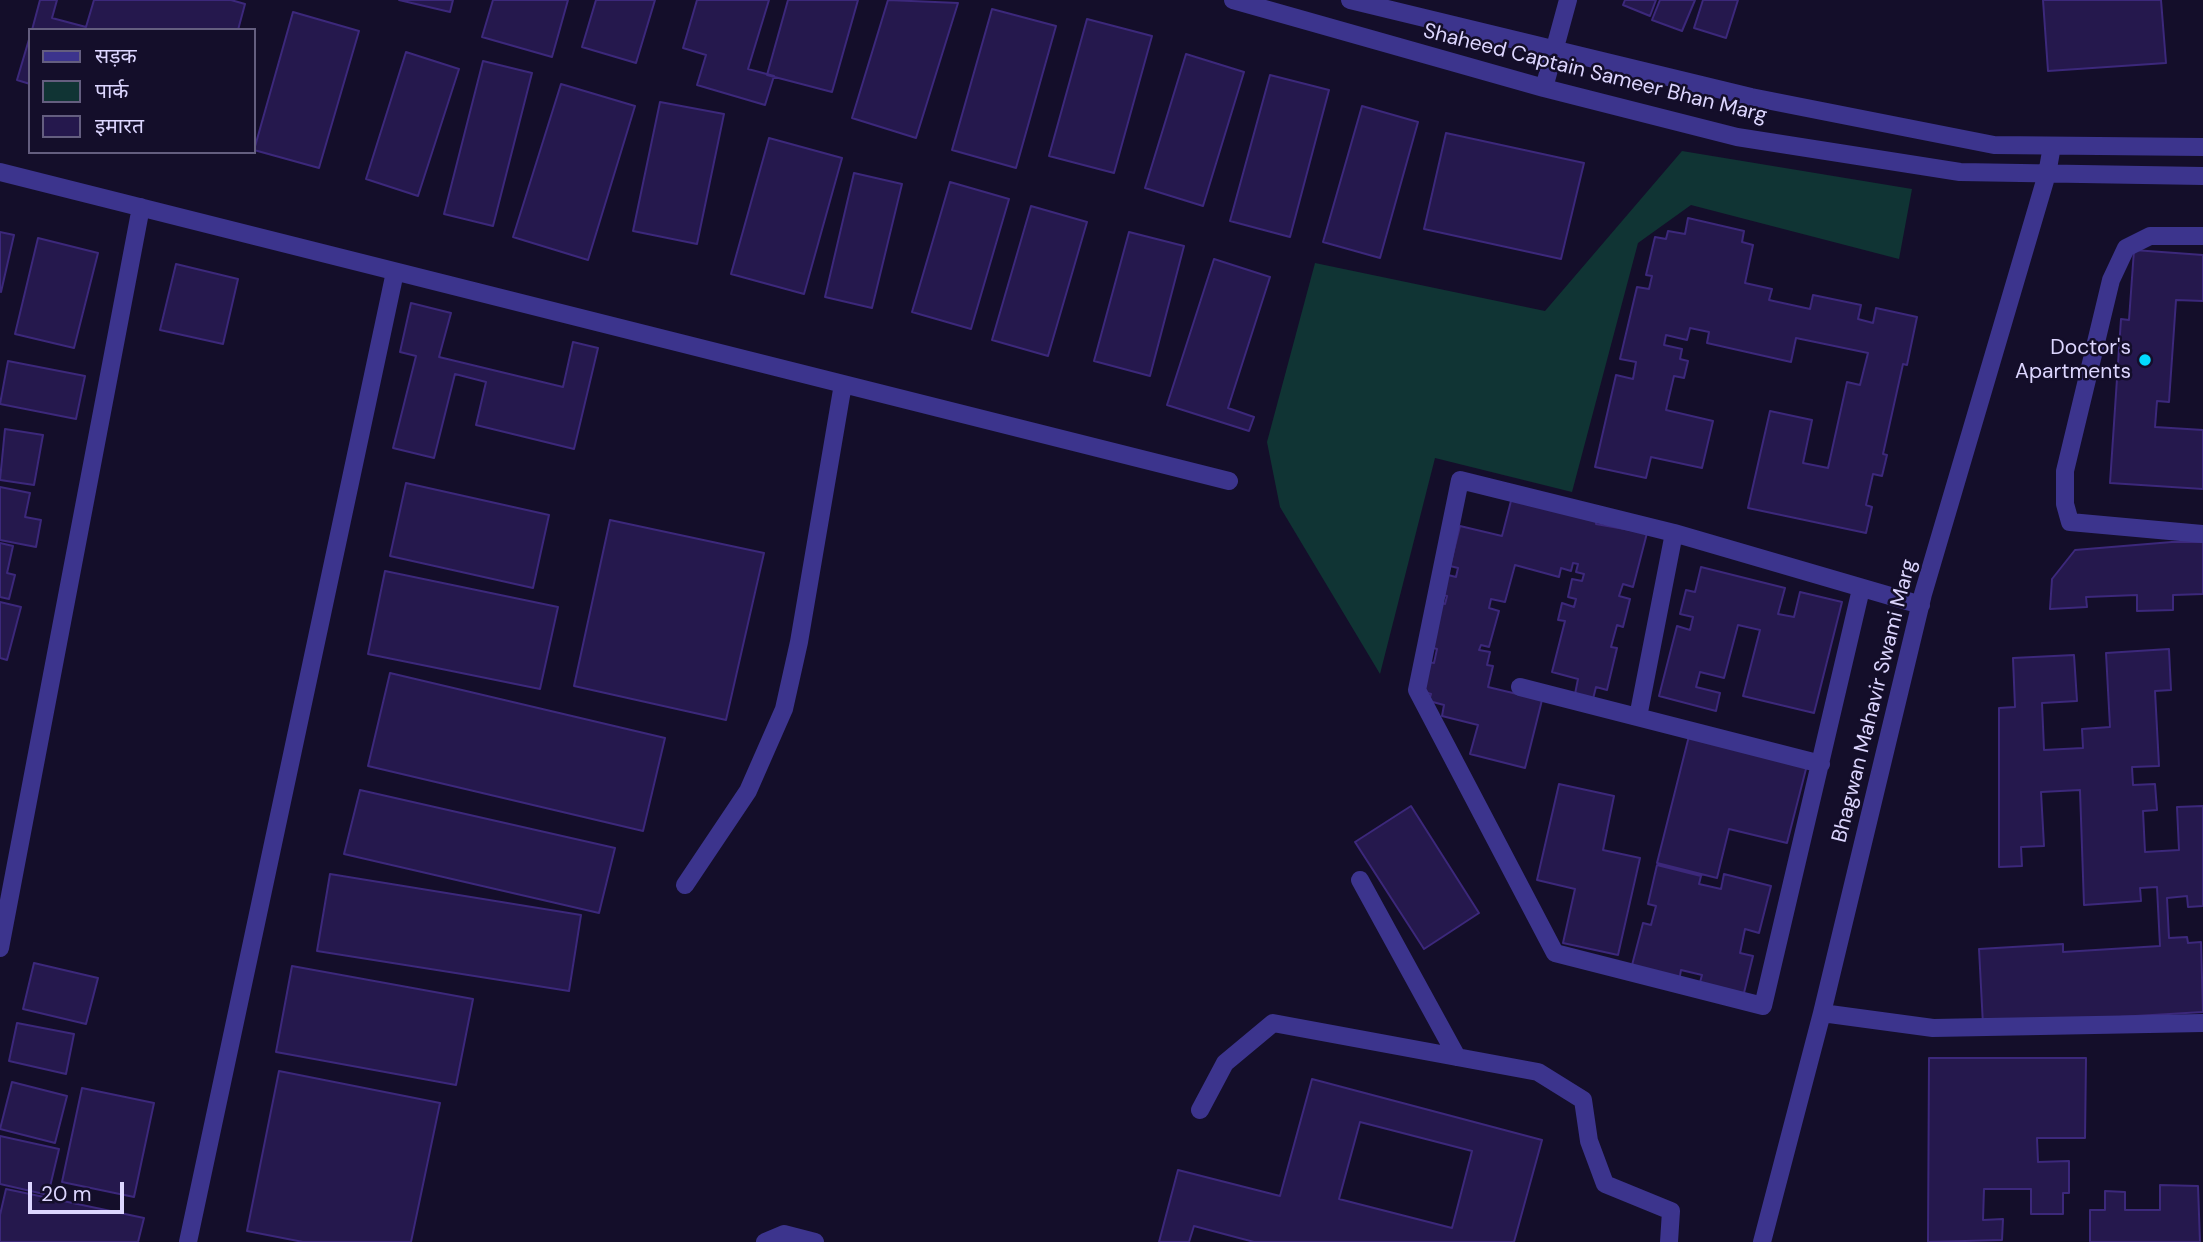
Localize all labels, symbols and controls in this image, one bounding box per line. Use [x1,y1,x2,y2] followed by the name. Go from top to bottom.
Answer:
[1420,19,1770,129] street label: Shaheed Captain Sameer Bhan Marg
[28,28,256,154] legend
[95,42,137,70] text: सड़क
[95,77,129,105] text: पार्क
[95,112,144,140] text: इमारत
[2015,335,2131,385] place label: Doctor's Apartments
[2137,352,2153,368] marker: Doctor's Apartments
[1828,557,1922,845] street label: Bhagwan Mahavir Swami Marg
[32,1168,128,1212] scale bar
[41,1180,92,1208] text: 20 m

